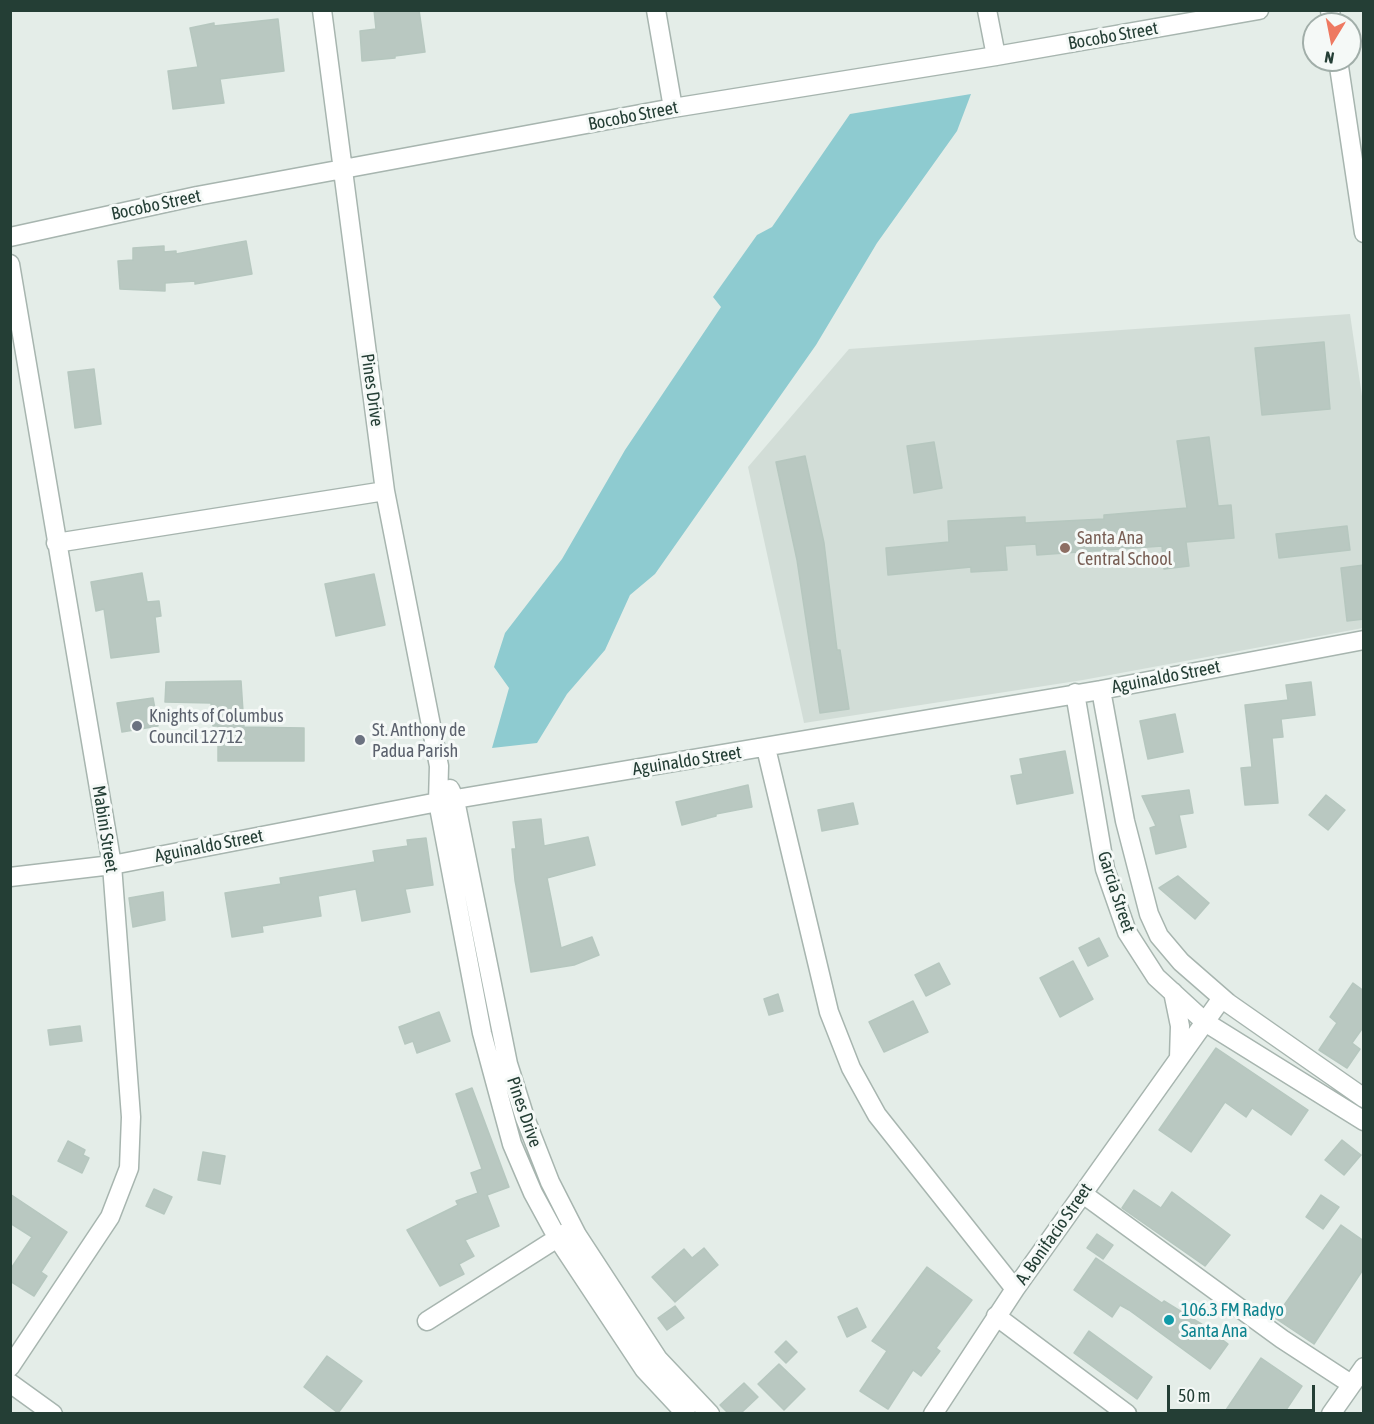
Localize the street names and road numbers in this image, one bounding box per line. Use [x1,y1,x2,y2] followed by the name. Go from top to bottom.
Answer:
[1066,17,1160,55] street label: Bocobo Street
[586,97,680,135] street label: Bocobo Street
[109,185,203,225] street label: Bocobo Street
[356,352,388,428] street label: Pines Drive
[1110,656,1222,698] street label: Aguinaldo Street
[631,742,743,780] street label: Aguinaldo Street
[87,784,123,874] street label: Mabini Street
[153,825,265,867] street label: Aguinaldo Street
[1093,849,1139,935] street label: Garcia Street
[502,1074,546,1150] street label: Pines Drive
[1011,1179,1097,1289] street label: A. Bonifacio Street

